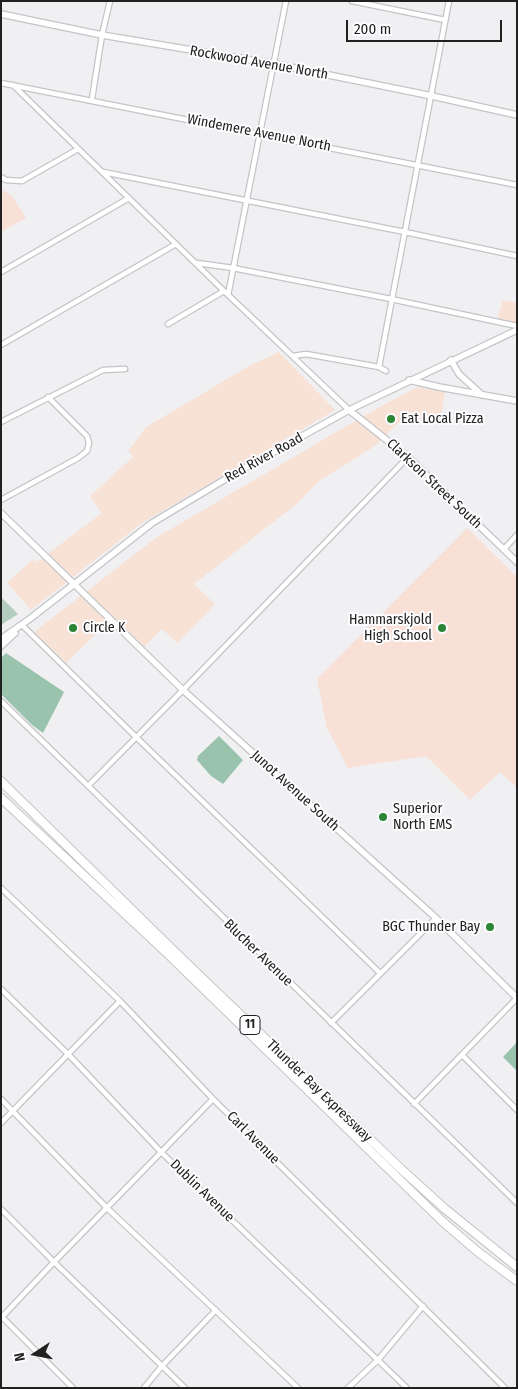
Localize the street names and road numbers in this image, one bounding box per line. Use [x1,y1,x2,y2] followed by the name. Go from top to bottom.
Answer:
[189,43,329,83] street label: Rockwood Avenue North
[186,111,332,155] street label: Windemere Avenue North
[222,430,306,486] street label: Red River Road
[383,436,485,532] street label: Clarkson Street South
[248,747,342,835] street label: Junot Avenue South
[220,916,296,990] street label: Blucher Avenue
[240,1016,260,1034] road number: 11
[263,1036,375,1146] street label: Thunder Bay Expressway
[223,1108,283,1168] street label: Carl Avenue
[166,1156,238,1226] street label: Dublin Avenue

